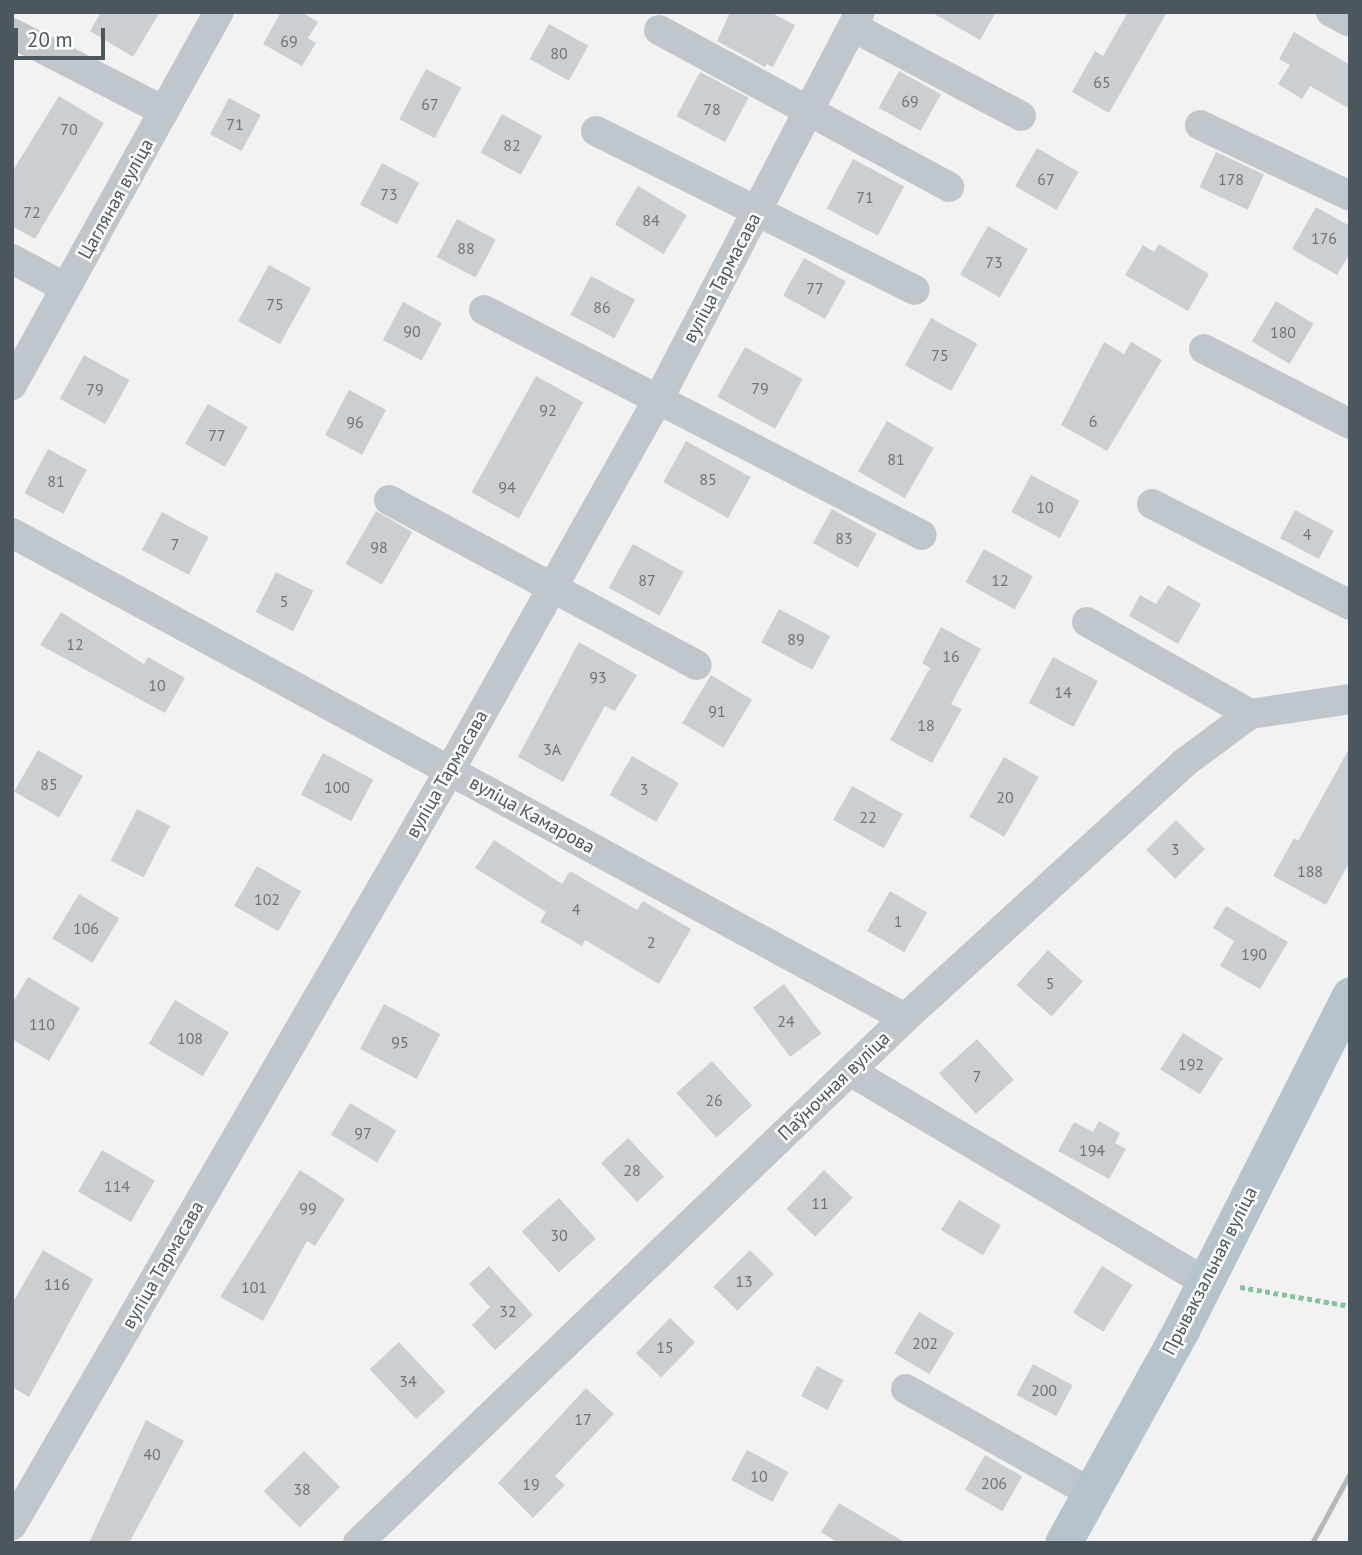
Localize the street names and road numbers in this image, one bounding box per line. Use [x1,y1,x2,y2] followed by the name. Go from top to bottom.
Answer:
[74,135,158,263] street label: Цагляная вуліца
[678,209,766,347] street label: вуліца Тармасава
[401,706,493,842] street label: вуліца Тармасава
[465,771,599,859] street label: вуліца Камарова
[773,1027,895,1145] street label: Паўночная вуліца
[1158,1183,1262,1359] street label: Прывакзальная вуліца
[117,1197,209,1333] street label: вуліца Тармасава

